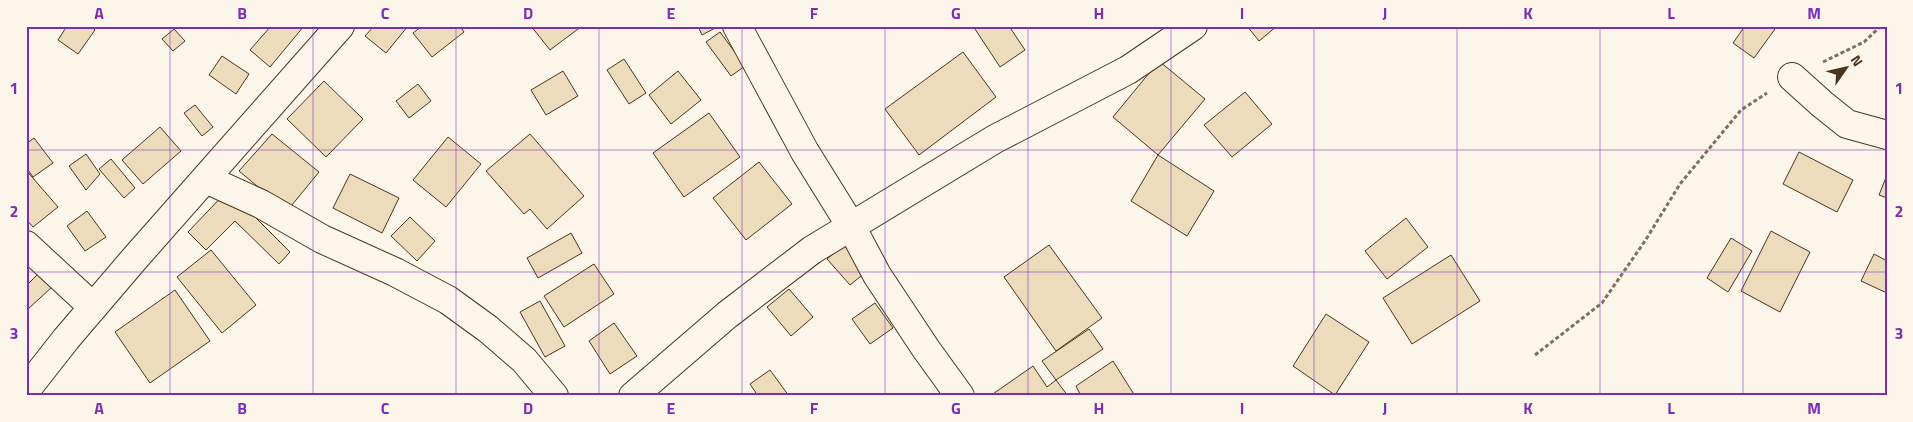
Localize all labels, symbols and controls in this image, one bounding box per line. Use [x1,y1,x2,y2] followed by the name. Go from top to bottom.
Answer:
[94,1,104,25] text: A
[237,1,247,25] text: B
[381,1,390,25] text: C
[523,1,533,25] text: D
[667,1,676,25] text: E
[810,1,819,25] text: F
[951,1,961,25] text: G
[1094,1,1104,25] text: H
[1240,1,1244,25] text: I
[1383,1,1387,25] text: J
[1523,1,1533,25] text: K
[1667,1,1675,25] text: L
[1807,1,1821,25] text: M
[1820,42,1870,92] north arrow
[1846,51,1869,70] text: N
[10,76,18,100] text: 1
[1895,76,1903,100] text: 1
[10,199,18,223] text: 2
[1895,199,1903,223] text: 2
[10,321,18,345] text: 3
[1895,321,1903,345] text: 3
[94,396,104,420] text: A
[237,396,247,420] text: B
[381,396,390,420] text: C
[523,396,533,420] text: D
[667,396,676,420] text: E
[810,396,819,420] text: F
[951,396,961,420] text: G
[1094,396,1104,420] text: H
[1240,396,1244,420] text: I
[1383,396,1387,420] text: J
[1523,396,1533,420] text: K
[1667,396,1675,420] text: L
[1807,396,1821,420] text: M

